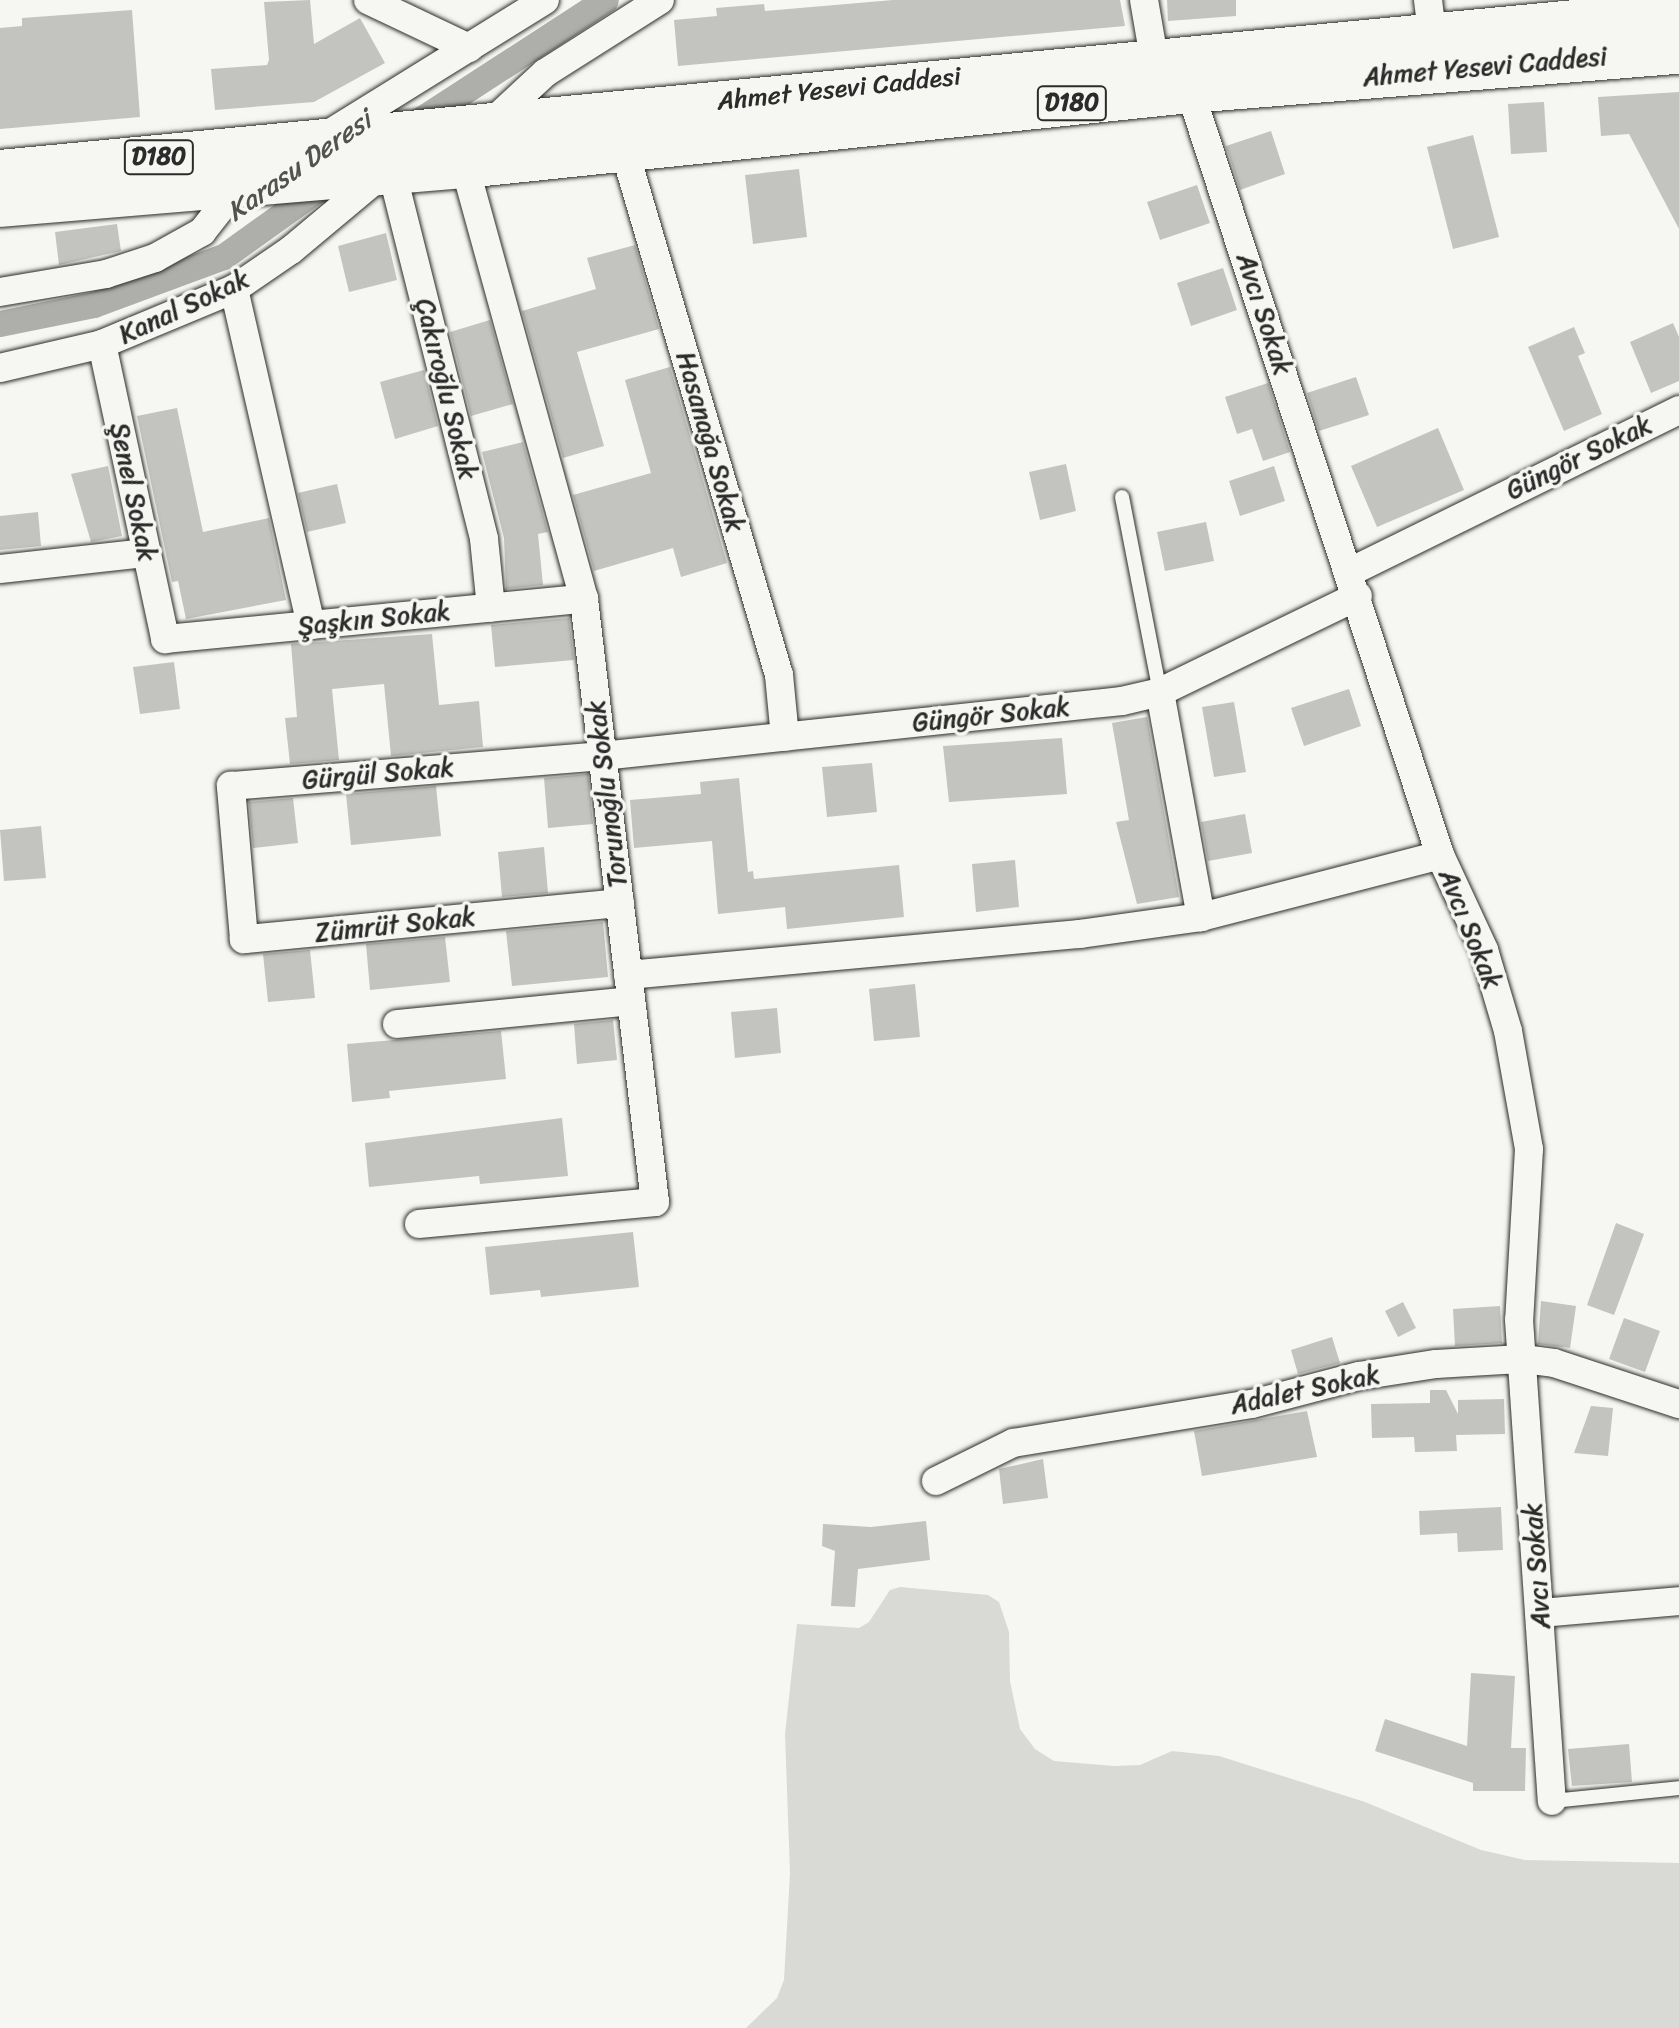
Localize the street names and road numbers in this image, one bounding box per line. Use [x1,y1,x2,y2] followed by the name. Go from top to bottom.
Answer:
[1361,41,1609,93] street label: Ahmet Yesevi Caddesi
[715,61,963,117] street label: Ahmet Yesevi Caddesi
[1036,83,1108,123] road number: D180
[123,137,195,177] road number: D180
[1230,249,1298,379] street label: Avcı Sokak
[114,263,254,351] street label: Kanal Sokak
[408,295,484,483] street label: Çakıroğlu Sokak
[669,348,751,536] street label: Hasanağa Sokak
[1501,409,1657,507] street label: Güngör Sokak
[103,420,163,564] street label: Şenel Sokak
[296,595,452,643] street label: Şaşkın Sokak
[911,691,1071,739] street label: Güngör Sokak
[580,699,634,889] street label: Torunoğlu Sokak
[301,752,455,796] street label: Gürgül Sokak
[1432,865,1508,993] street label: Avcı Sokak
[313,901,477,949] street label: Zümrüt Sokak
[1227,1359,1383,1421] street label: Adalet Sokak
[1517,1502,1557,1630] street label: Avcı Sokak

